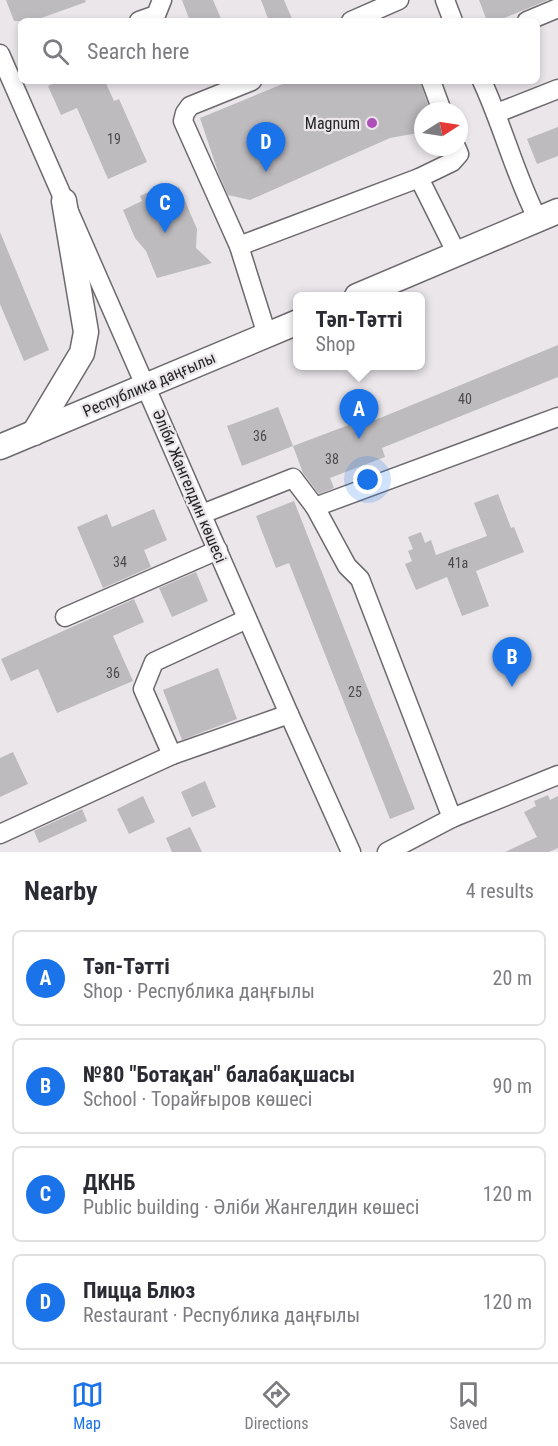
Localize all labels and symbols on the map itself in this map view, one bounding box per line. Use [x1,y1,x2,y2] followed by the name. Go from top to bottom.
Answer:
[414,102,468,156] north arrow
[305,114,360,133] place label: Magnum
[365,116,379,130] marker: Magnum
[246,122,286,172] pin: D
[107,131,121,147] house number: 19
[146,184,184,233] pin: C
[80,348,218,421] street label: Республика даңғылы
[340,390,378,439] pin: A
[458,391,472,407] house number: 40
[149,407,230,566] street label: Әліби Жангелдин көшесі
[253,428,267,444] house number: 36
[325,451,339,467] house number: 38
[353,465,382,494] your location
[113,554,127,570] house number: 34
[448,555,468,571] house number: 41а
[492,638,532,687] pin: B
[106,665,120,681] house number: 36
[348,684,362,700] house number: 25

